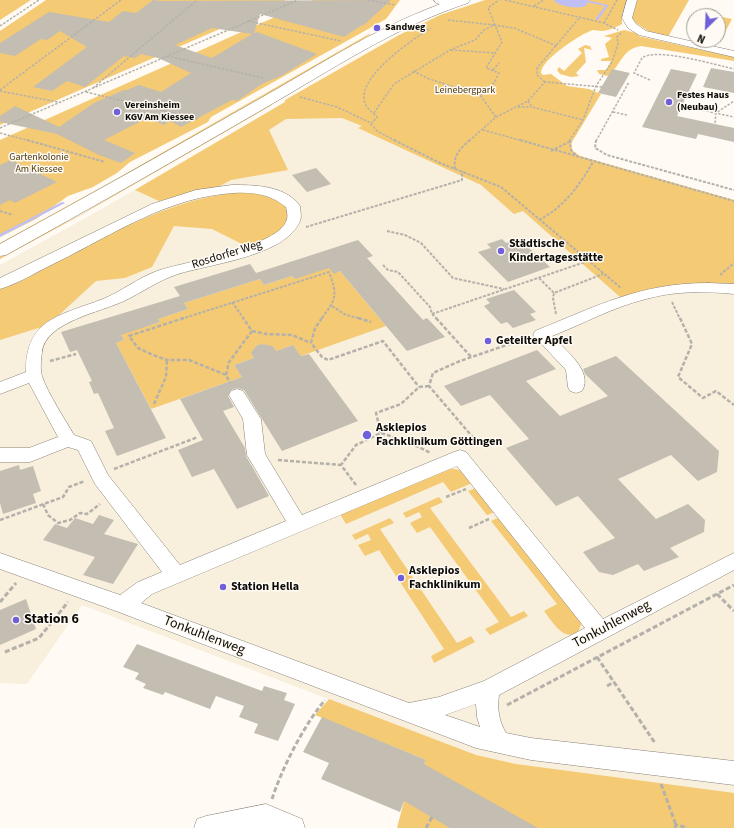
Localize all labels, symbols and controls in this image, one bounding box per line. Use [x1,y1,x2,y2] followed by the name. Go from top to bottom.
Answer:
[686,8,726,48] north arrow
[385,22,425,34] place label: Sandweg
[372,23,382,33] marker: Sandweg
[695,30,708,47] text: N
[435,85,495,97] park label: Leinebergpark
[677,90,729,114] place label: Festes Haus (Neubau)
[664,97,674,107] marker: Festes Haus (Neubau)
[125,100,194,124] place label: Vereinsheim KGV Am Kiessee
[112,107,122,117] marker: Vereinsheim KGV Am Kiessee
[9,152,69,176] park label: Gartenkolonie Am Kiessee
[190,237,264,273] street label: Rosdorfer Weg
[509,237,603,265] place label: Städtische Kindertagesstätte
[496,246,506,256] marker: Städtische Kindertagesstätte
[496,334,572,348] place label: Geteilter Apfel
[483,336,493,346] marker: Geteilter Apfel
[376,421,502,449] place label: Asklepios Fachklinikum Göttingen
[361,429,373,441] marker: Asklepios Fachklinikum Göttingen
[409,564,481,592] place label: Asklepios Fachklinikum
[396,573,406,583] marker: Asklepios Fachklinikum
[231,580,299,594] place label: Station Hella
[218,582,228,592] marker: Station Hella
[570,597,654,653] street label: Tonkuhlenweg
[24,612,79,628] place label: Station 6
[161,613,247,659] street label: Tonkuhlenweg
[11,615,21,625] marker: Station 6

